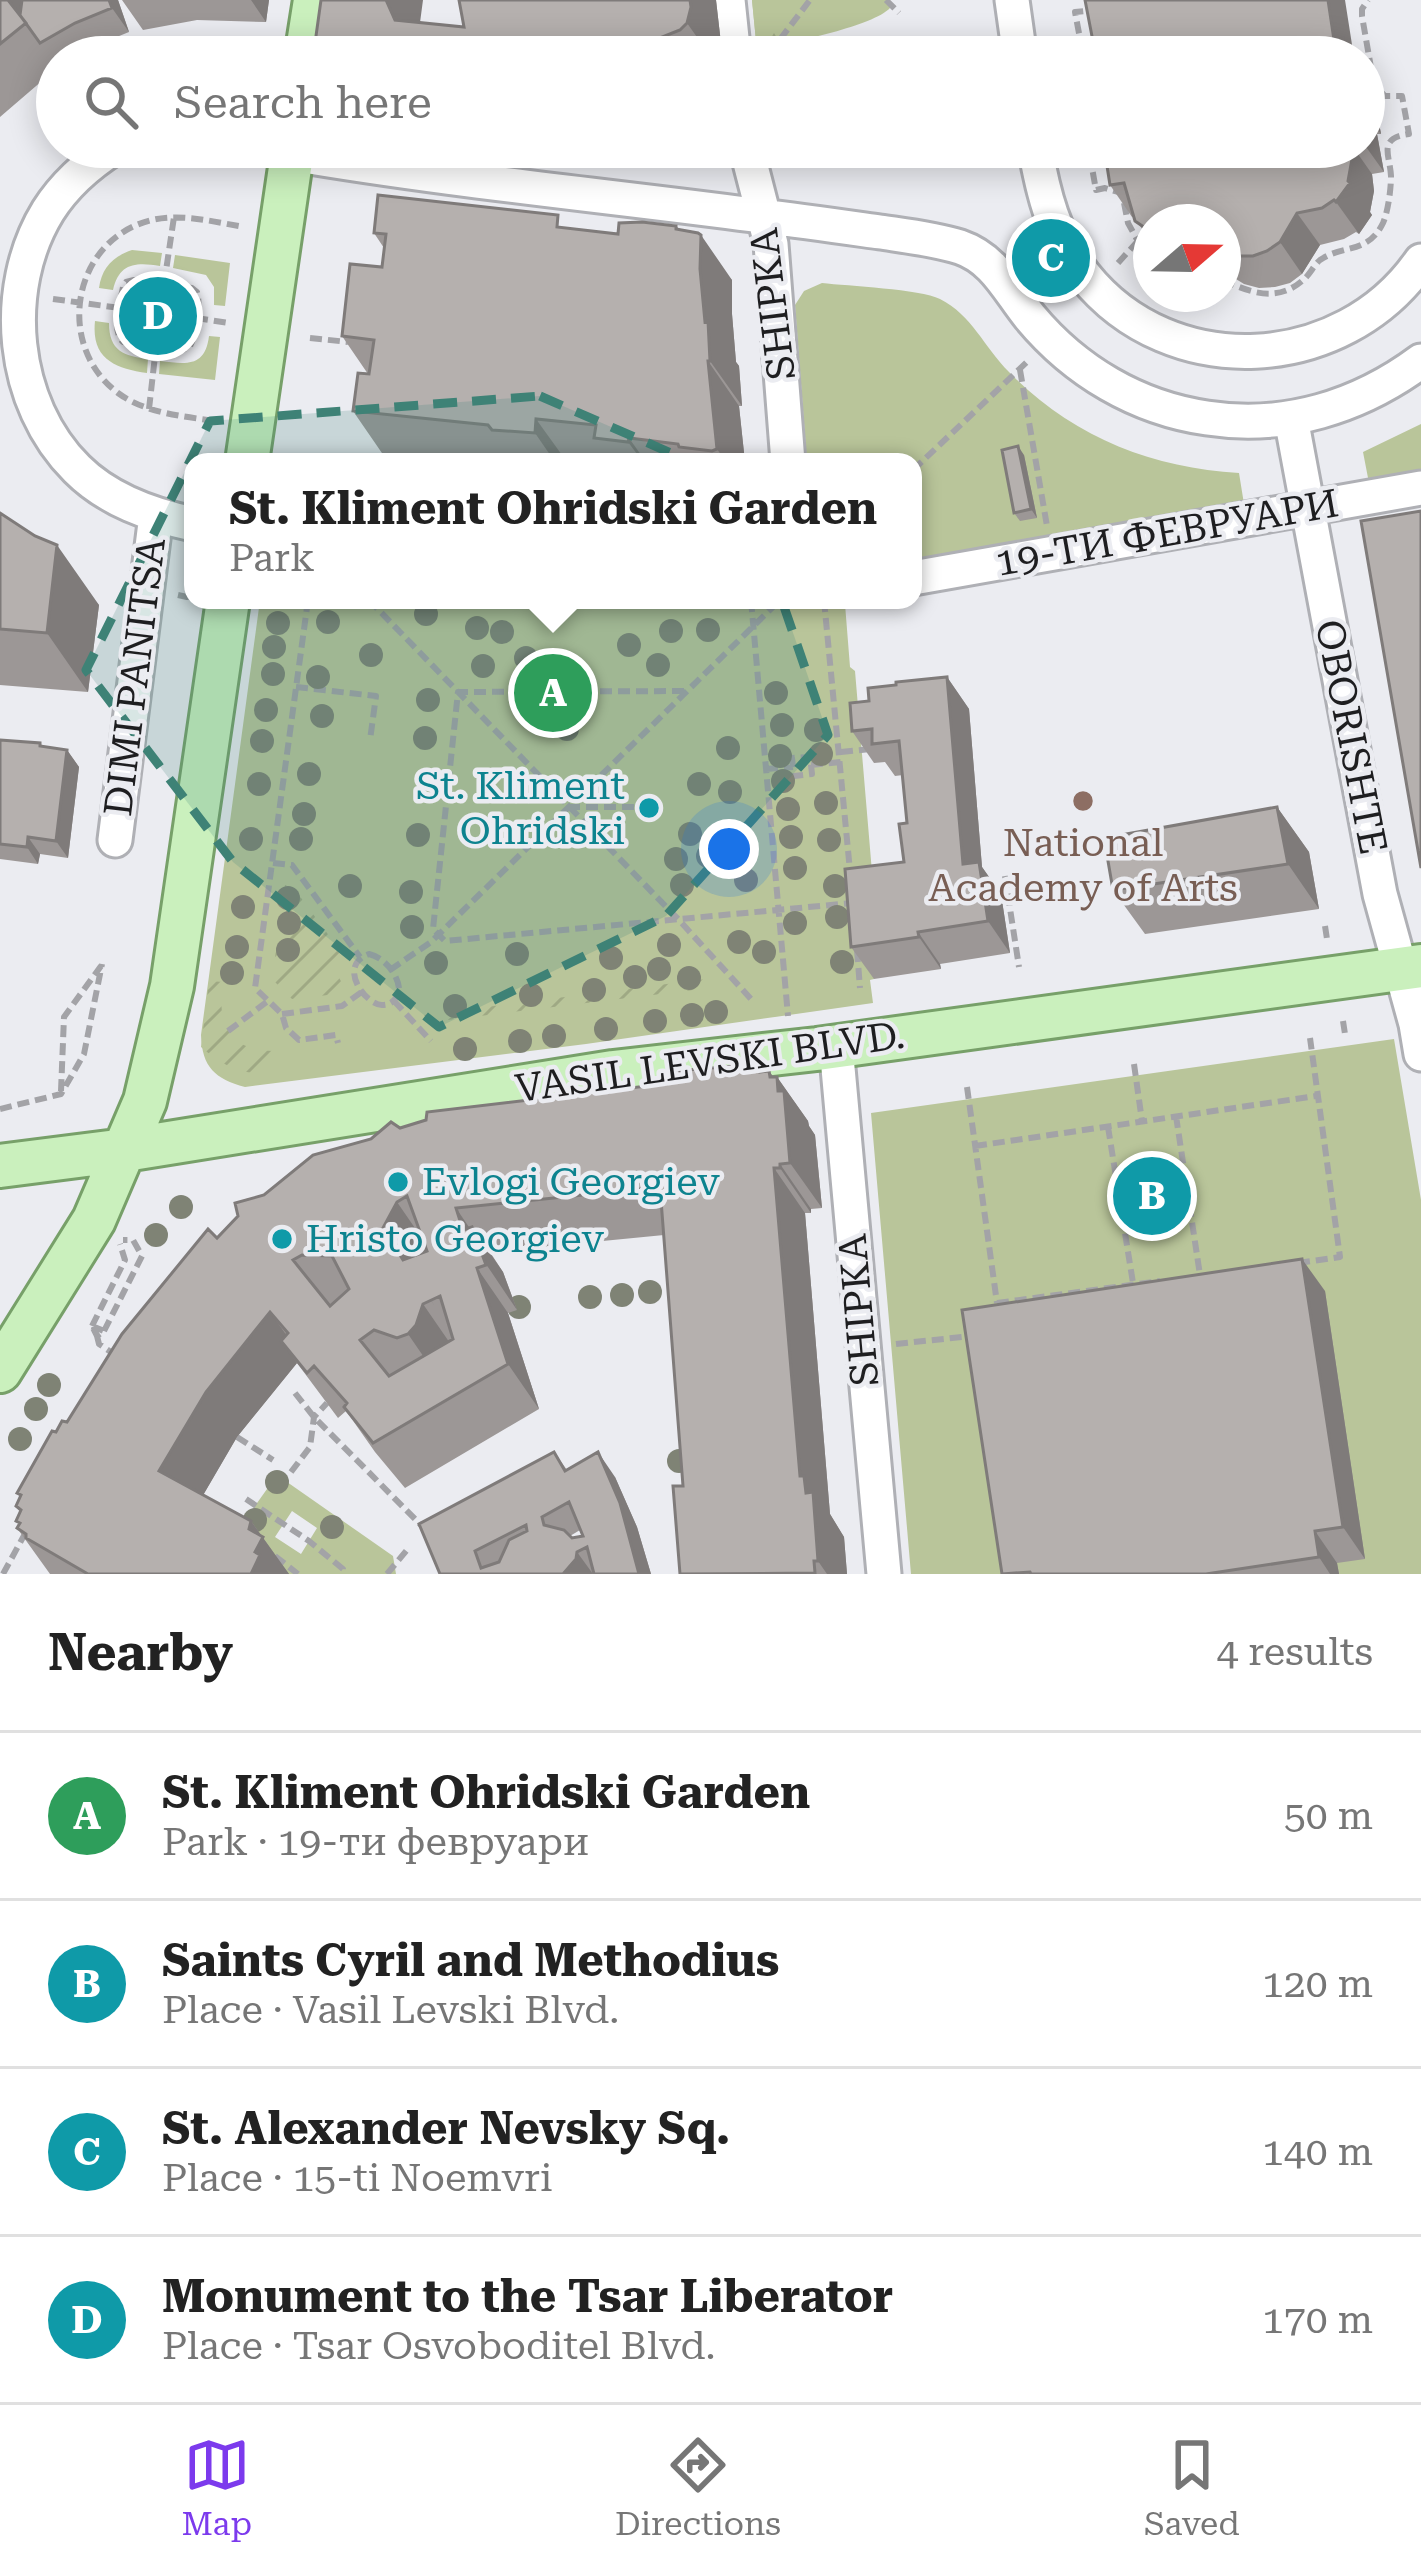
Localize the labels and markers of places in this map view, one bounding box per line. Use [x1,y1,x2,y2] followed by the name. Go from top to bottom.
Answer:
[1012,213,1090,303] pin: C
[119,271,197,361] pin: D
[514,648,592,738] pin: A
[416,763,625,854] place label: St. Kliment Ohridski
[1070,788,1096,814] marker: National Academy of Arts
[636,795,662,821] marker: St. Kliment Ohridski
[928,820,1238,911] place label: National Academy of Arts
[1113,1151,1191,1241] pin: B
[422,1159,720,1205] place label: Evlogi Georgiev
[385,1169,411,1195] marker: Evlogi Georgiev
[306,1216,604,1262] place label: Hristo Georgiev
[269,1226,295,1252] marker: Hristo Georgiev

